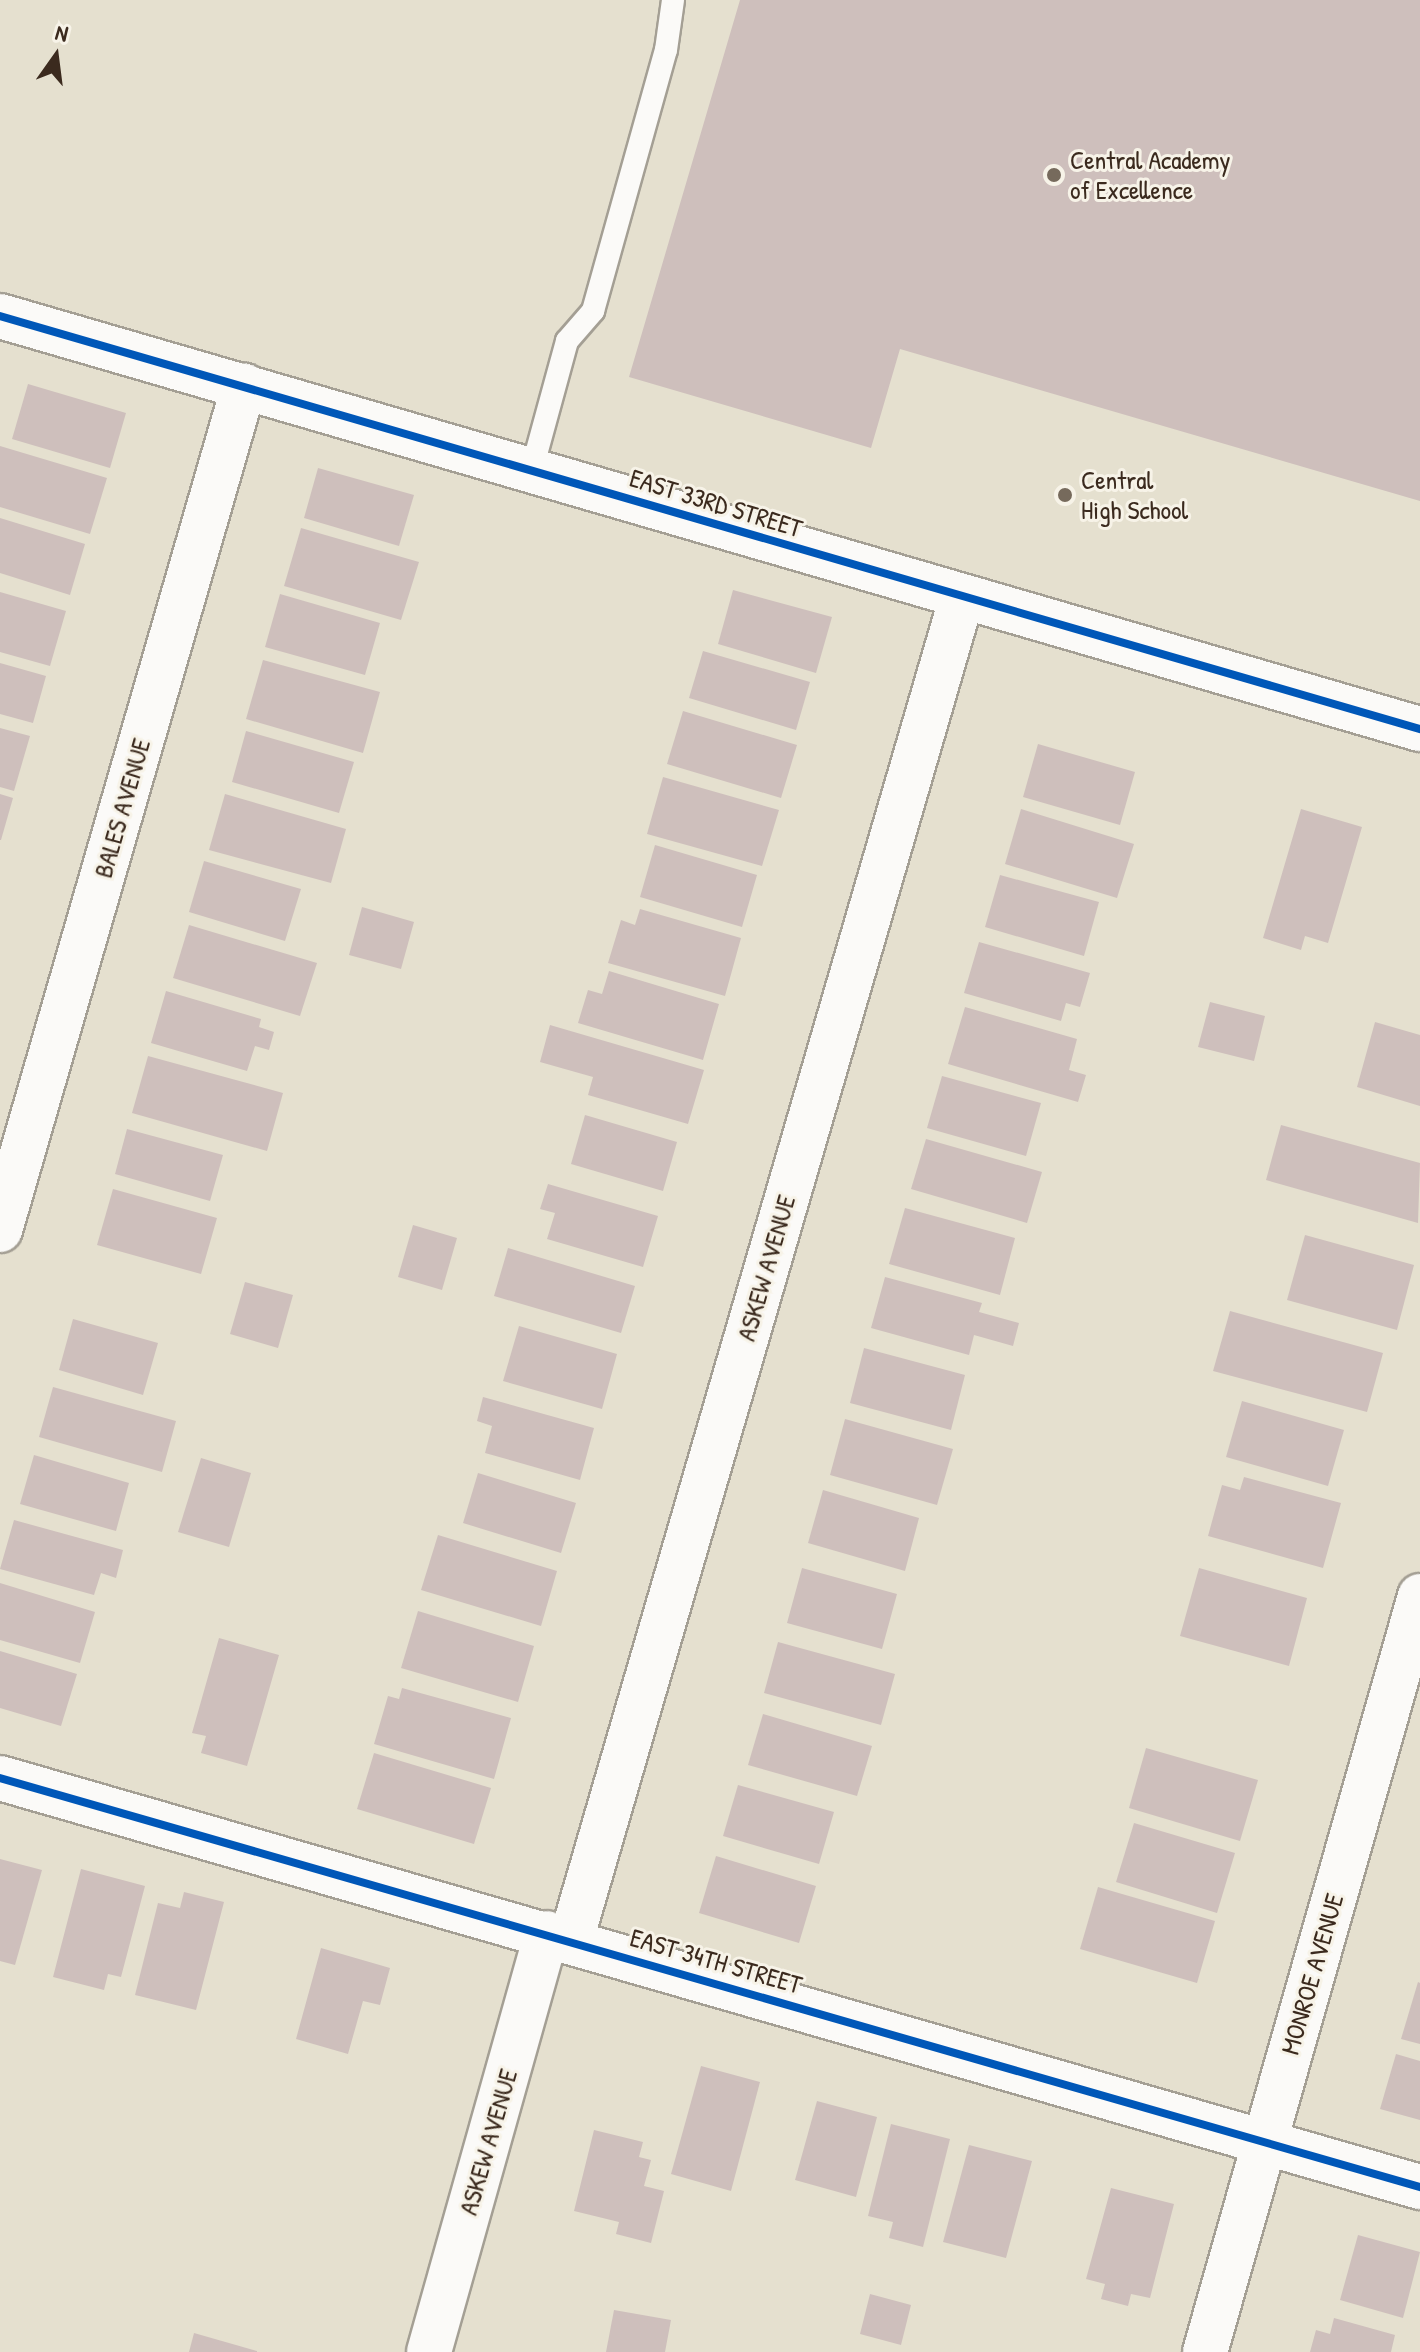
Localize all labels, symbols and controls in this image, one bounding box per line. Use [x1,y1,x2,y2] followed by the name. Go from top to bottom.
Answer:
[16,16,96,96] north arrow
[52,17,71,49] text: N
[1070,144,1231,206] place label: Central Academy of Excellence
[1045,166,1063,184] marker: Central Academy of Excellence
[626,462,806,544] street label: EAST 33RD STREET
[1081,464,1188,526] place label: Central High School
[1056,486,1074,504] marker: Central High School
[87,735,157,881] street label: BALES AVENUE
[730,1192,802,1344] street label: ASKEW AVENUE
[1274,1890,1350,2058] street label: MONROE AVENUE
[627,1922,805,2000] street label: EAST 34TH STREET
[452,2066,524,2218] street label: ASKEW AVENUE

